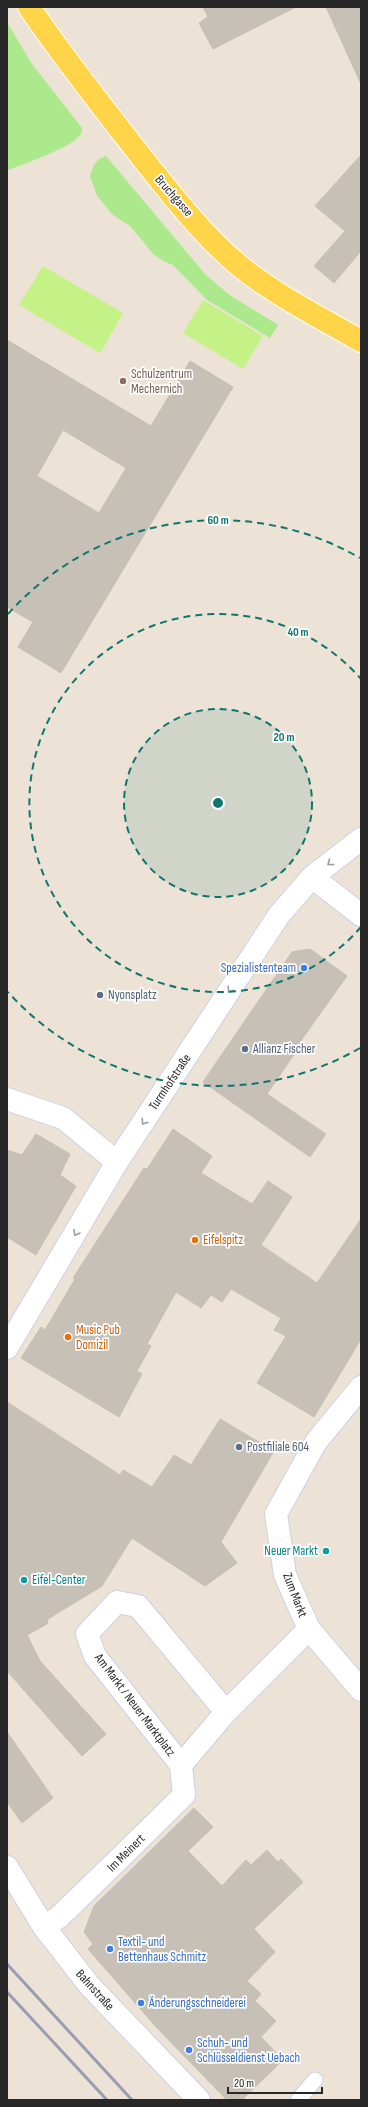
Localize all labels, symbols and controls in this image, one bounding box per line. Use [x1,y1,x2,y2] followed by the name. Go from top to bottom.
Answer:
[152,172,196,220] street label: Bruchgasse
[131,366,192,397] place label: Schulzentrum Mechernich
[118,376,128,386] marker: Schulzentrum Mechernich
[207,513,229,528] text: 60 m
[287,625,309,640] text: 40 m
[274,730,294,745] text: 20 m
[211,796,225,810] centre of rings
[328,858,335,865] one-way arrow
[221,960,296,976] place label: Spezialistenteam
[299,963,309,973] marker: Spezialistenteam
[228,985,235,992] one-way arrow
[108,987,157,1003] place label: Nyonsplatz
[95,990,105,1000] marker: Nyonsplatz
[252,1041,316,1057] place label: Allianz Fischer
[240,1044,250,1054] marker: Allianz Fischer
[145,1051,195,1113] street label: Turmhofstraße
[141,1117,148,1124] one-way arrow
[73,1229,81,1236] one-way arrow
[203,1232,243,1248] place label: Eifelspitz
[190,1235,200,1245] marker: Eifelspitz
[76,1322,120,1353] place label: Music Pub Domizil
[63,1332,73,1342] marker: Music Pub Domizil
[247,1439,310,1455] place label: Postfiliale 604
[234,1442,244,1452] marker: Postfiliale 604
[264,1543,318,1559] place label: Neuer Markt
[321,1546,331,1556] marker: Neuer Markt
[279,1570,311,1620] street label: Zum Markt
[32,1572,86,1588] place label: Eifel-Center
[19,1575,29,1585] marker: Eifel-Center
[90,1650,179,1760] street label: Am Markt / Neuer Marktplatz
[104,1831,148,1875] street label: Im Meinert
[118,1934,206,1965] place label: Textil- und Bettenhaus Schmitz
[105,1944,115,1954] marker: Textil- und Bettenhaus Schmitz
[72,1966,118,2014] street label: Bahnstraße
[148,1995,246,2011] place label: Änderungsschneiderei
[136,1998,146,2008] marker: Änderungsschneiderei
[197,2035,300,2066] place label: Schuh- und Schlüsseldienst Uebach
[184,2045,194,2055] marker: Schuh- und Schlüsseldienst Uebach
[228,2069,322,2095] scale bar
[234,2076,254,2091] text: 20 m

